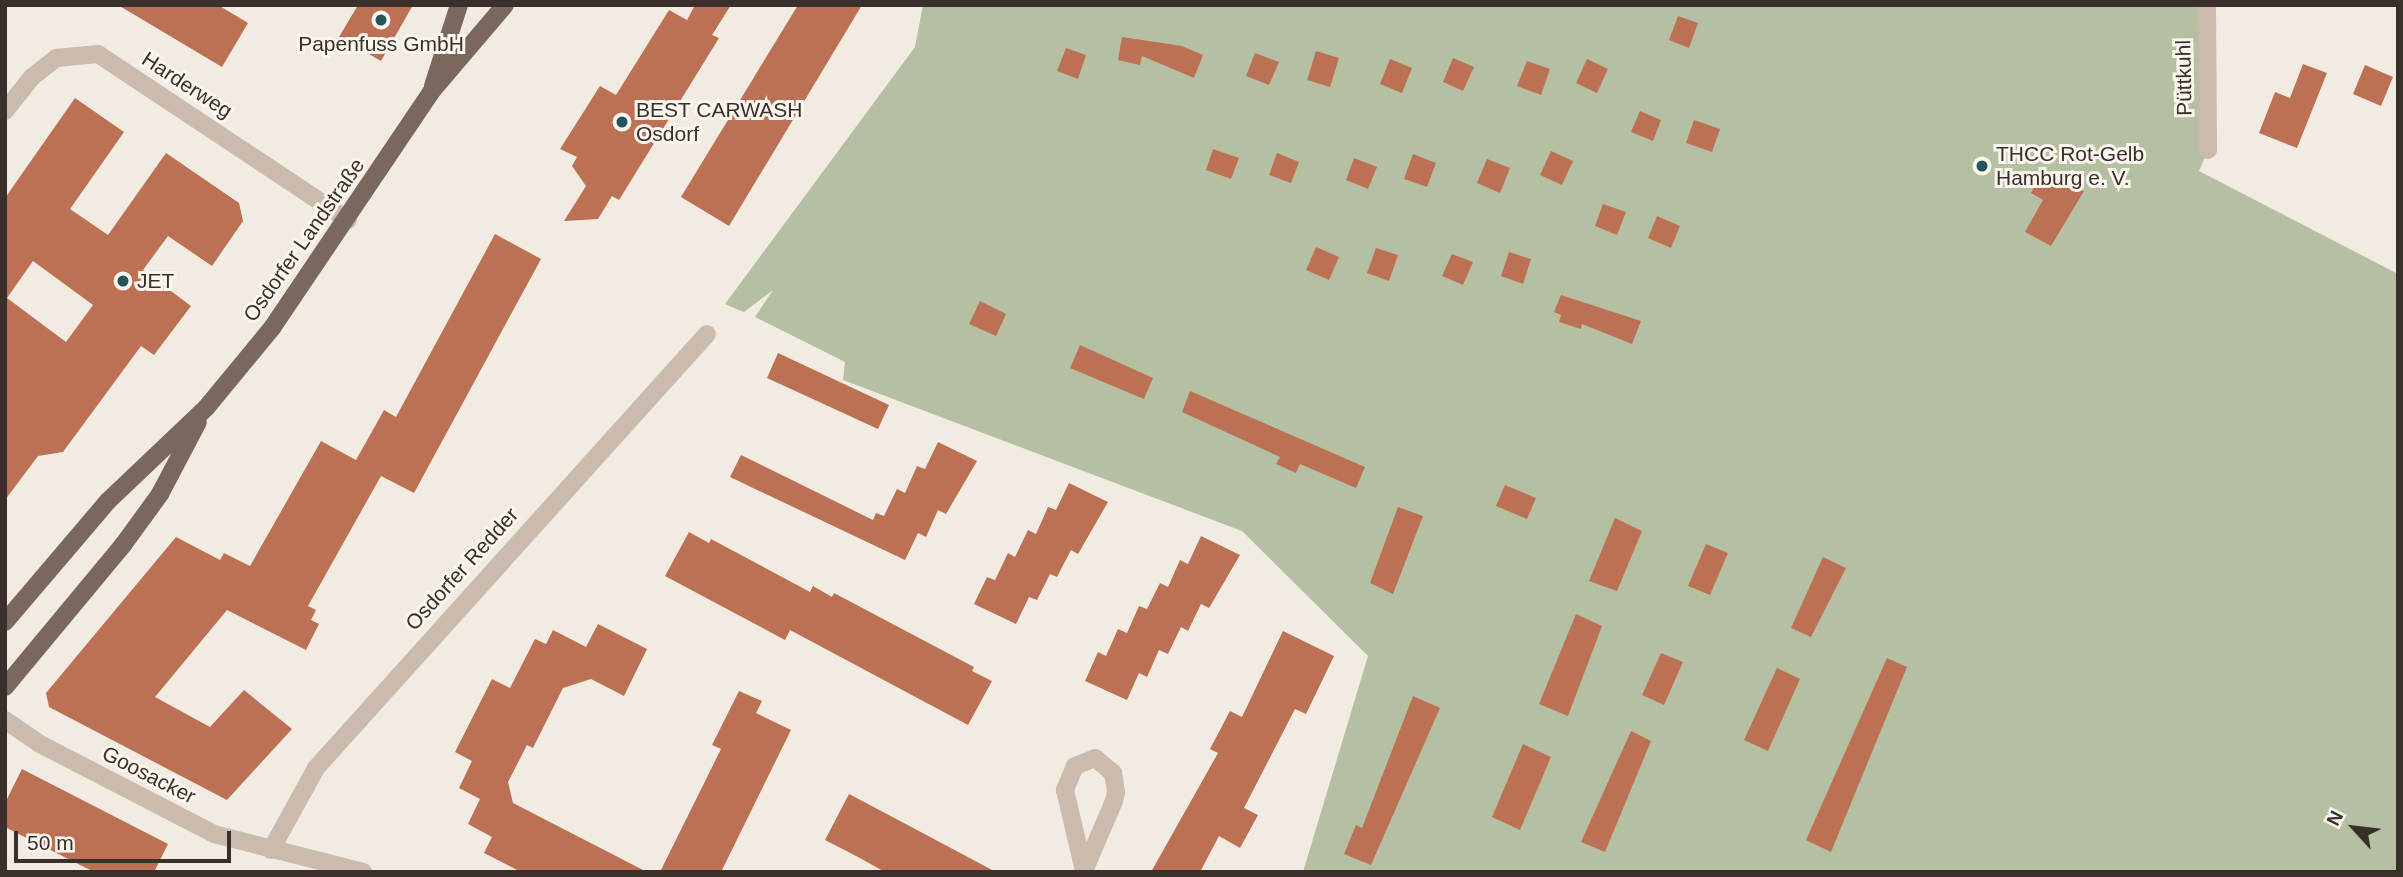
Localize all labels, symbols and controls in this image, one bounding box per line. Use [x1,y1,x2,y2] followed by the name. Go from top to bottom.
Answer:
[373,12,389,28] marker: Papenfuss GmbH
[298,31,464,57] place label: Papenfuss GmbH
[2171,40,2197,116] street label: Püttkuhl
[137,46,237,124] street label: Harderweg
[636,97,803,147] place label: BEST CARWASH Osdorf
[614,114,630,130] marker: BEST CARWASH Osdorf
[1996,141,2144,191] place label: THCC Rot-Gelb Hamburg e. V.
[238,153,370,327] street label: Osdorfer Landstraße
[1974,158,1990,174] marker: THCC Rot-Gelb Hamburg e. V.
[137,268,174,294] place label: JET
[115,273,131,289] marker: JET
[400,502,524,636] street label: Osdorfer Redder
[98,741,200,809] street label: Goosacker
[2319,793,2389,863] north arrow
[2322,807,2347,829] text: N
[18,818,234,862] scale bar
[27,831,74,854] text: 50 m

